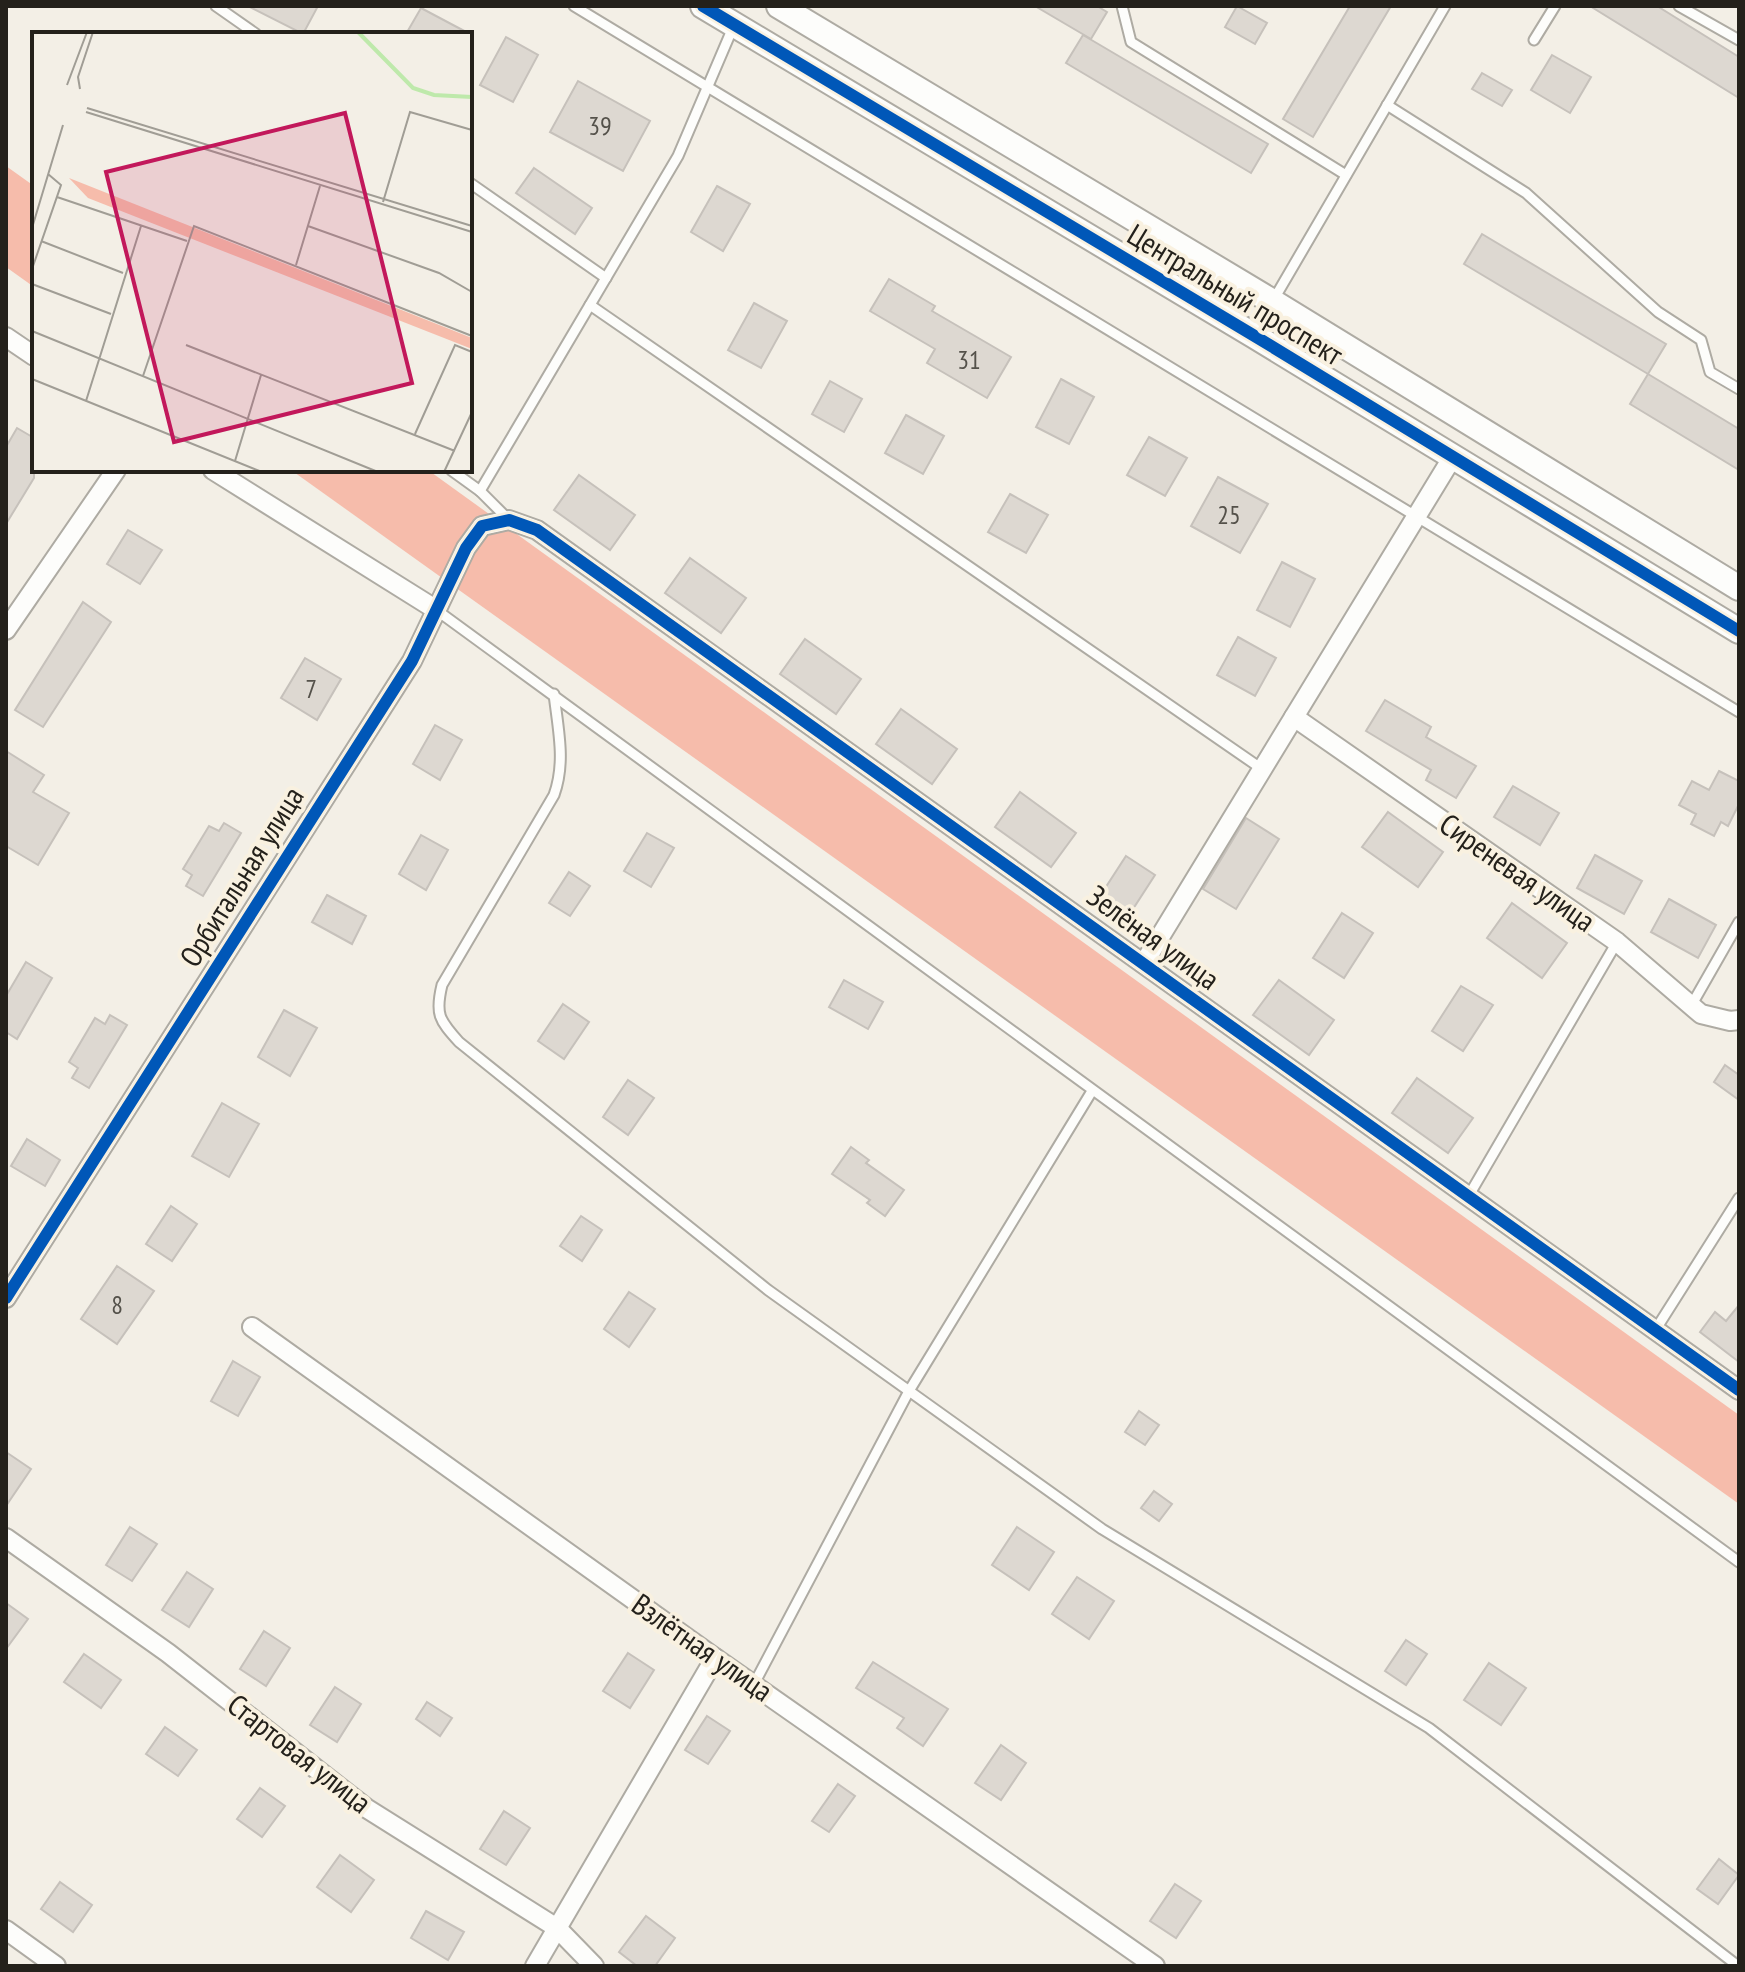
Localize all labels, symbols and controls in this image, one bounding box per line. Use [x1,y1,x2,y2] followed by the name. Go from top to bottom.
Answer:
[32,32,472,472] inset map
[588,109,612,142] house number: 39
[1121,214,1351,374] street label: Центральный проспект
[957,343,981,376] house number: 31
[1217,498,1241,531] house number: 25
[305,672,317,705] house number: 7
[170,779,312,974] street label: Орбитальная улица
[1432,804,1603,940] street label: Сиреневая улица
[1080,876,1228,998] street label: Зелёная улица
[111,1288,123,1321] house number: 8
[625,1584,781,1710] street label: Взлётная улица
[220,1684,380,1821] street label: Стартовая улица

